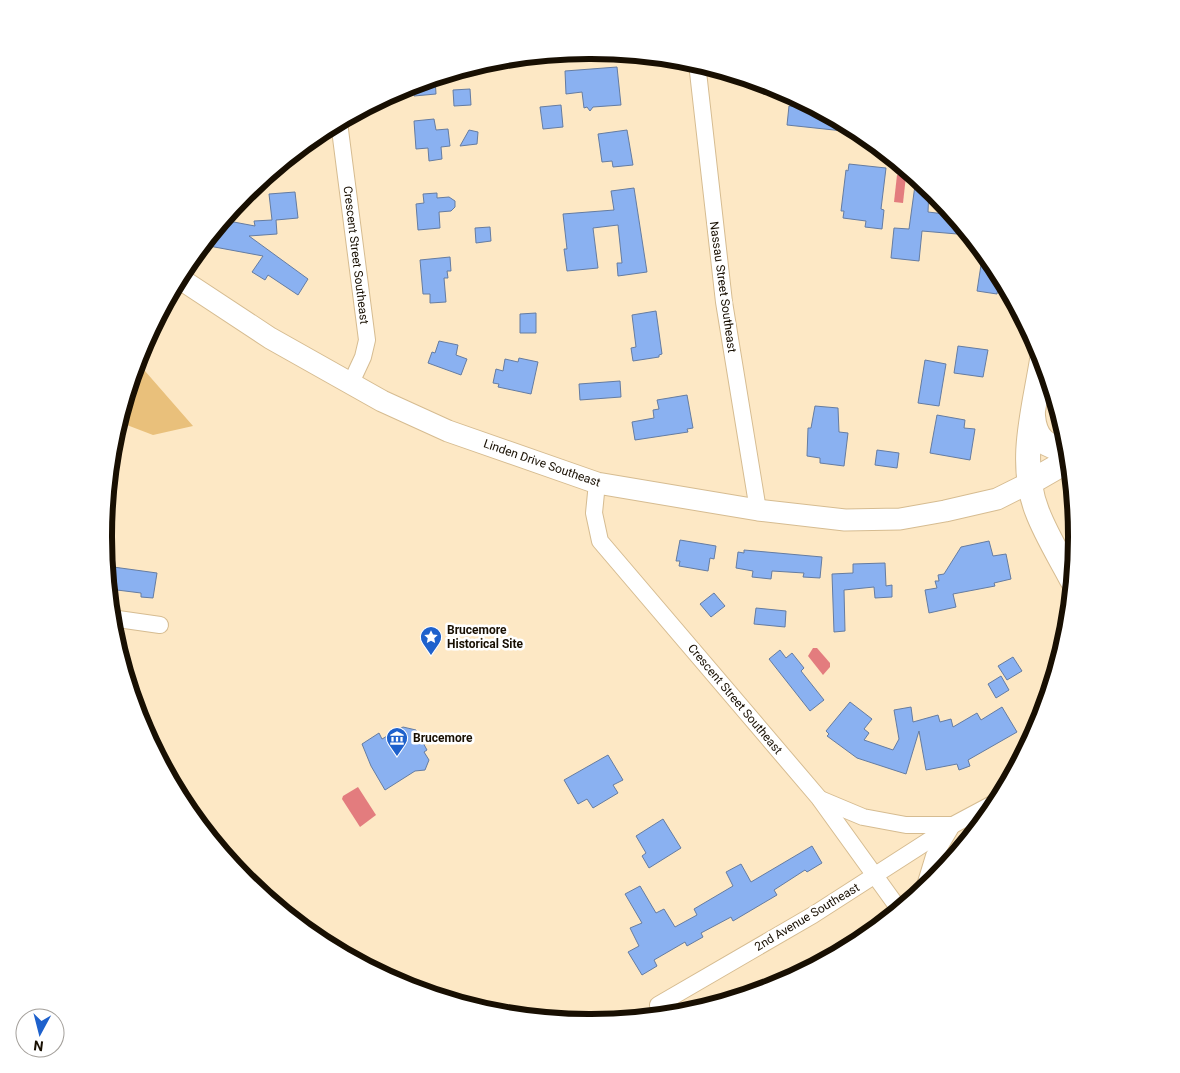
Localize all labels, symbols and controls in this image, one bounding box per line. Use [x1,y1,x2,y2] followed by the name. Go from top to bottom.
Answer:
[341,185,371,325] street label: Crescent Street Southeast
[707,220,739,354] street label: Nassau Street Southeast
[482,436,602,490] street label: Linden Drive Southeast
[447,623,524,651] place label: Brucemore Historical Site
[419,625,443,656] place icon: Brucemore Historical Site
[685,641,785,757] street label: Crescent Street Southeast
[385,726,409,757] museum icon: Brucemore
[413,731,473,745] place label: Brucemore
[752,880,862,954] street label: 2nd Avenue Southeast
[15,1008,65,1058] north arrow
[33,1037,44,1054] text: N

